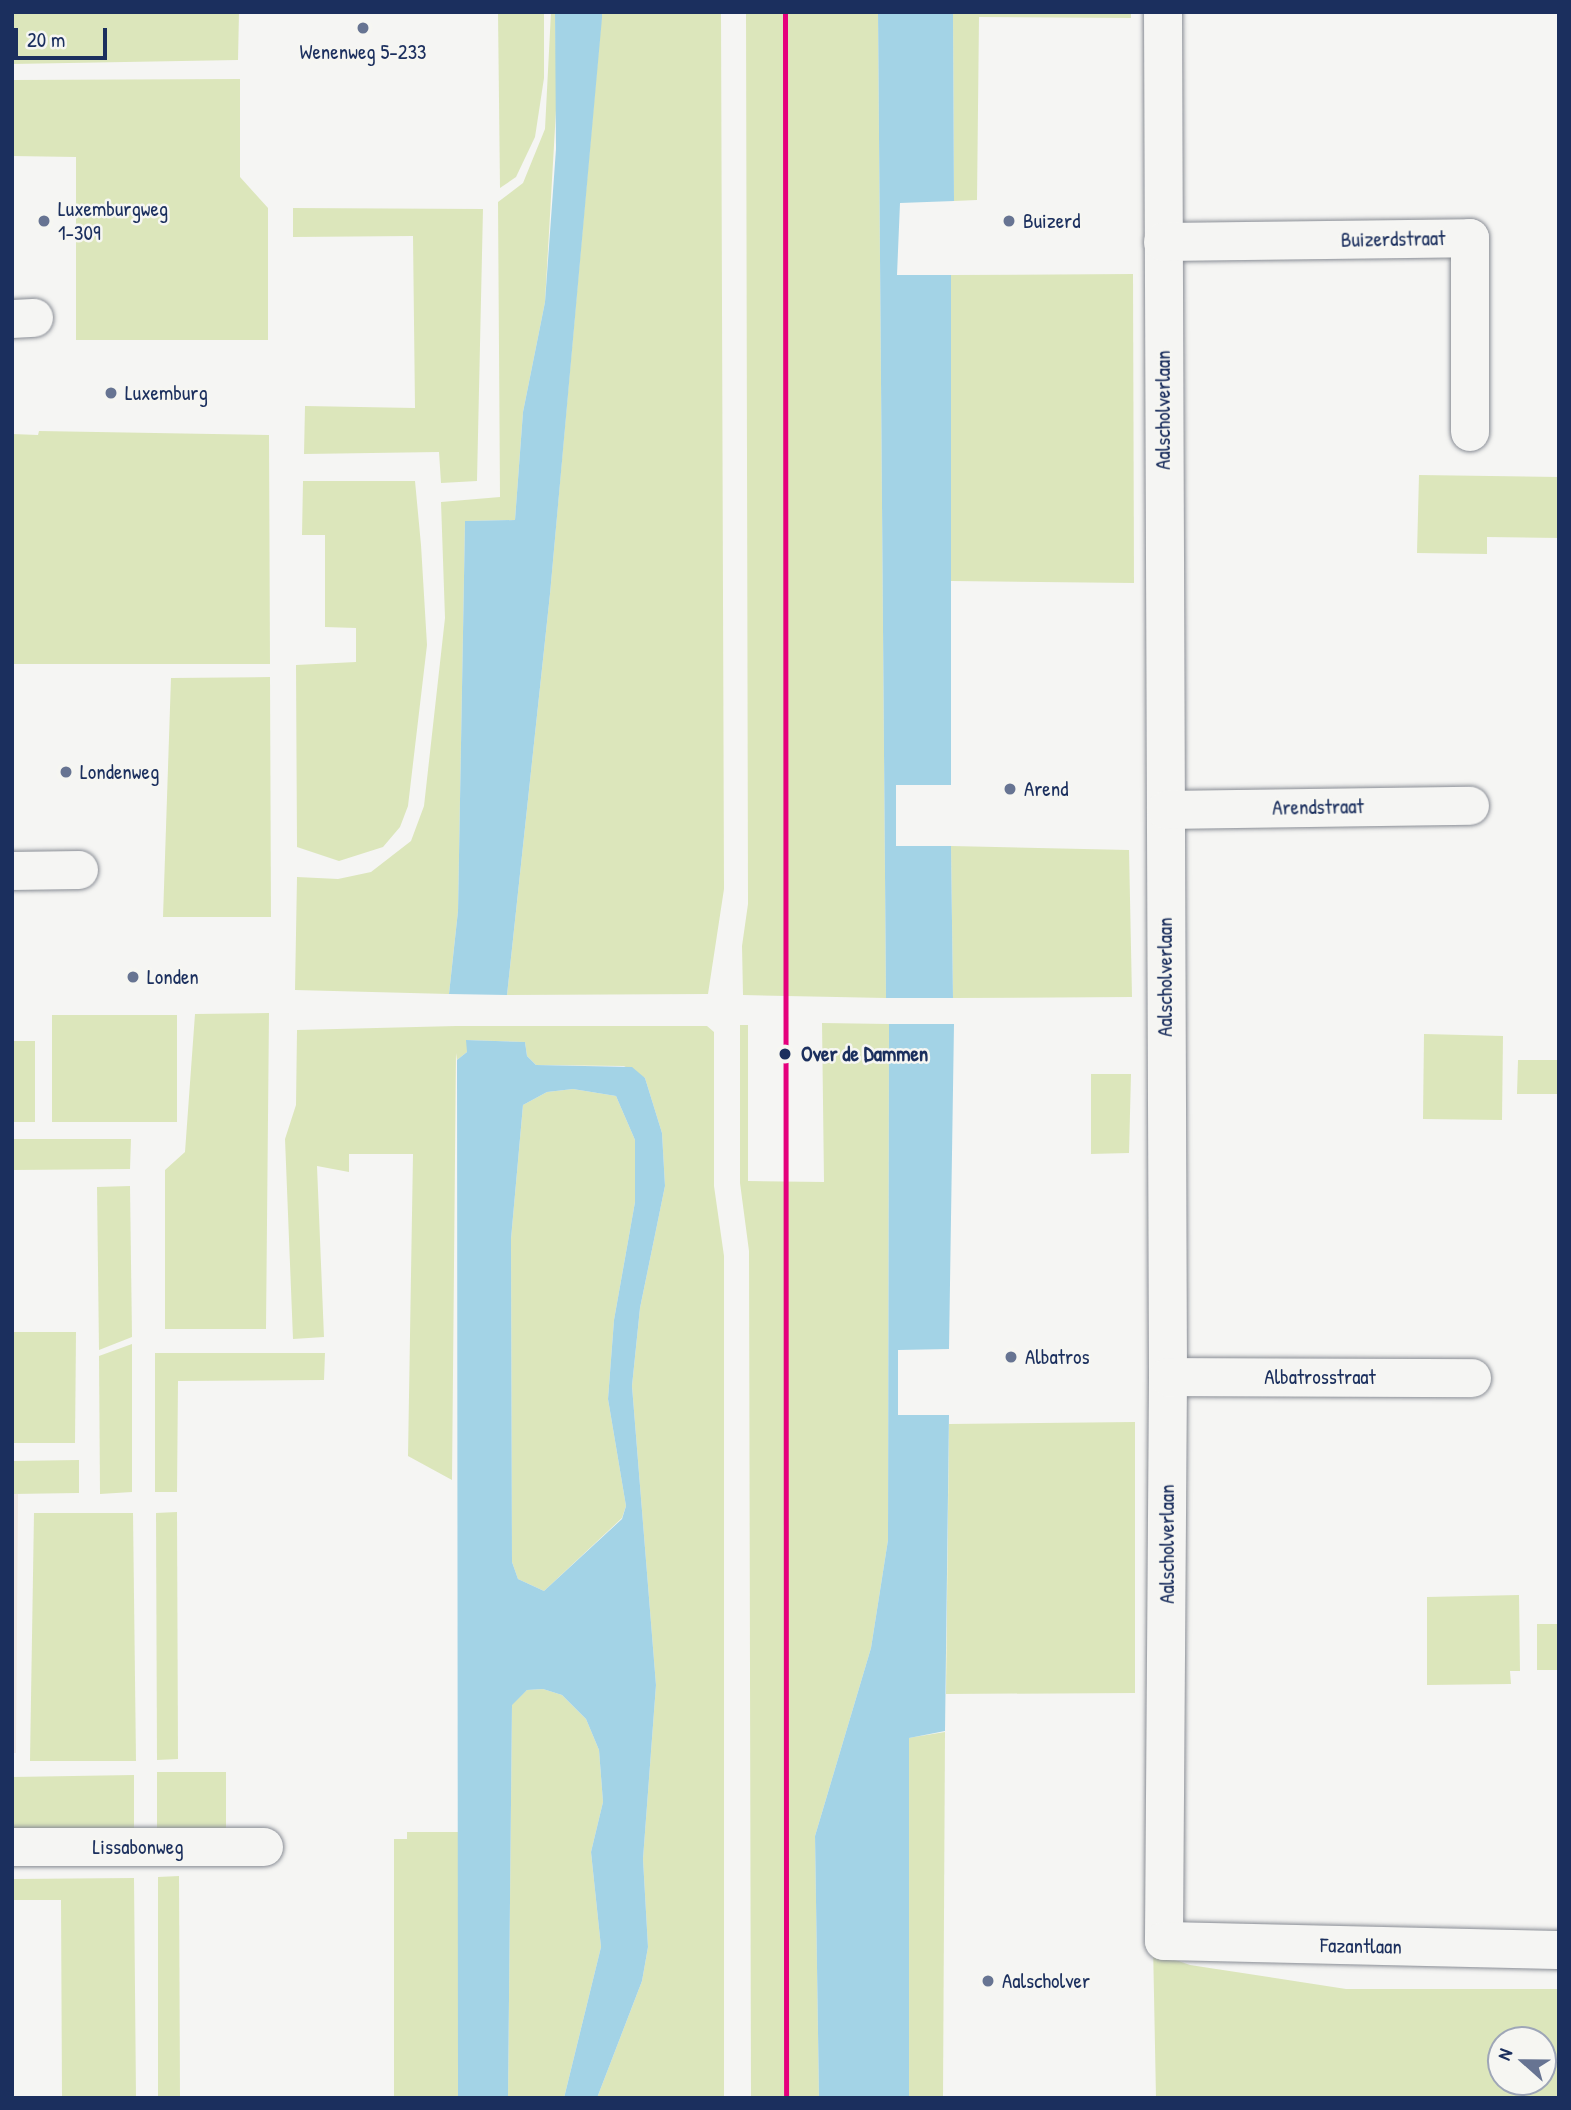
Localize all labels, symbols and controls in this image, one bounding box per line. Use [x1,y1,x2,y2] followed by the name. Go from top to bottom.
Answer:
[18,14,110,58] scale bar
[355,20,371,36] marker: Wenenweg 5-233
[27,25,65,54] text: 20 m
[300,39,426,65] place label: Wenenweg 5-233
[58,196,168,246] place label: Luxemburgweg 1-309
[1023,208,1080,234] place label: Buizerd
[36,213,52,229] marker: Luxemburgweg 1-309
[1001,213,1017,229] marker: Buizerd
[1341,225,1445,253] street label: Buizerdstraat
[1150,350,1176,470] street label: Aalscholverlaan
[125,380,208,406] place label: Luxemburg
[103,385,119,401] marker: Luxemburg
[80,759,159,785] place label: Londenweg
[58,764,74,780] marker: Londenweg
[1024,776,1068,802] place label: Arend
[1002,781,1018,797] marker: Arend
[1272,794,1364,820] street label: Arendstraat
[1152,917,1178,1037] street label: Aalscholverlaan
[147,964,199,990] place label: Londen
[125,969,141,985] marker: Londen
[801,1041,928,1067] place label: Over de Dammen
[775,1044,795,1064] marker: Over de Dammen
[1025,1344,1090,1370] place label: Albatros
[1003,1349,1019,1365] marker: Albatros
[1264,1364,1376,1390] street label: Albatrosstraat
[1154,1484,1180,1604] street label: Aalscholverlaan
[93,1834,183,1860] street label: Lissabonweg
[1320,1933,1402,1959] street label: Fazantlaan
[1002,1968,1090,1994] place label: Aalscholver
[980,1973,996,1989] marker: Aalscholver
[1487,2026,1557,2096] north arrow
[1490,2045,1518,2064] text: N

